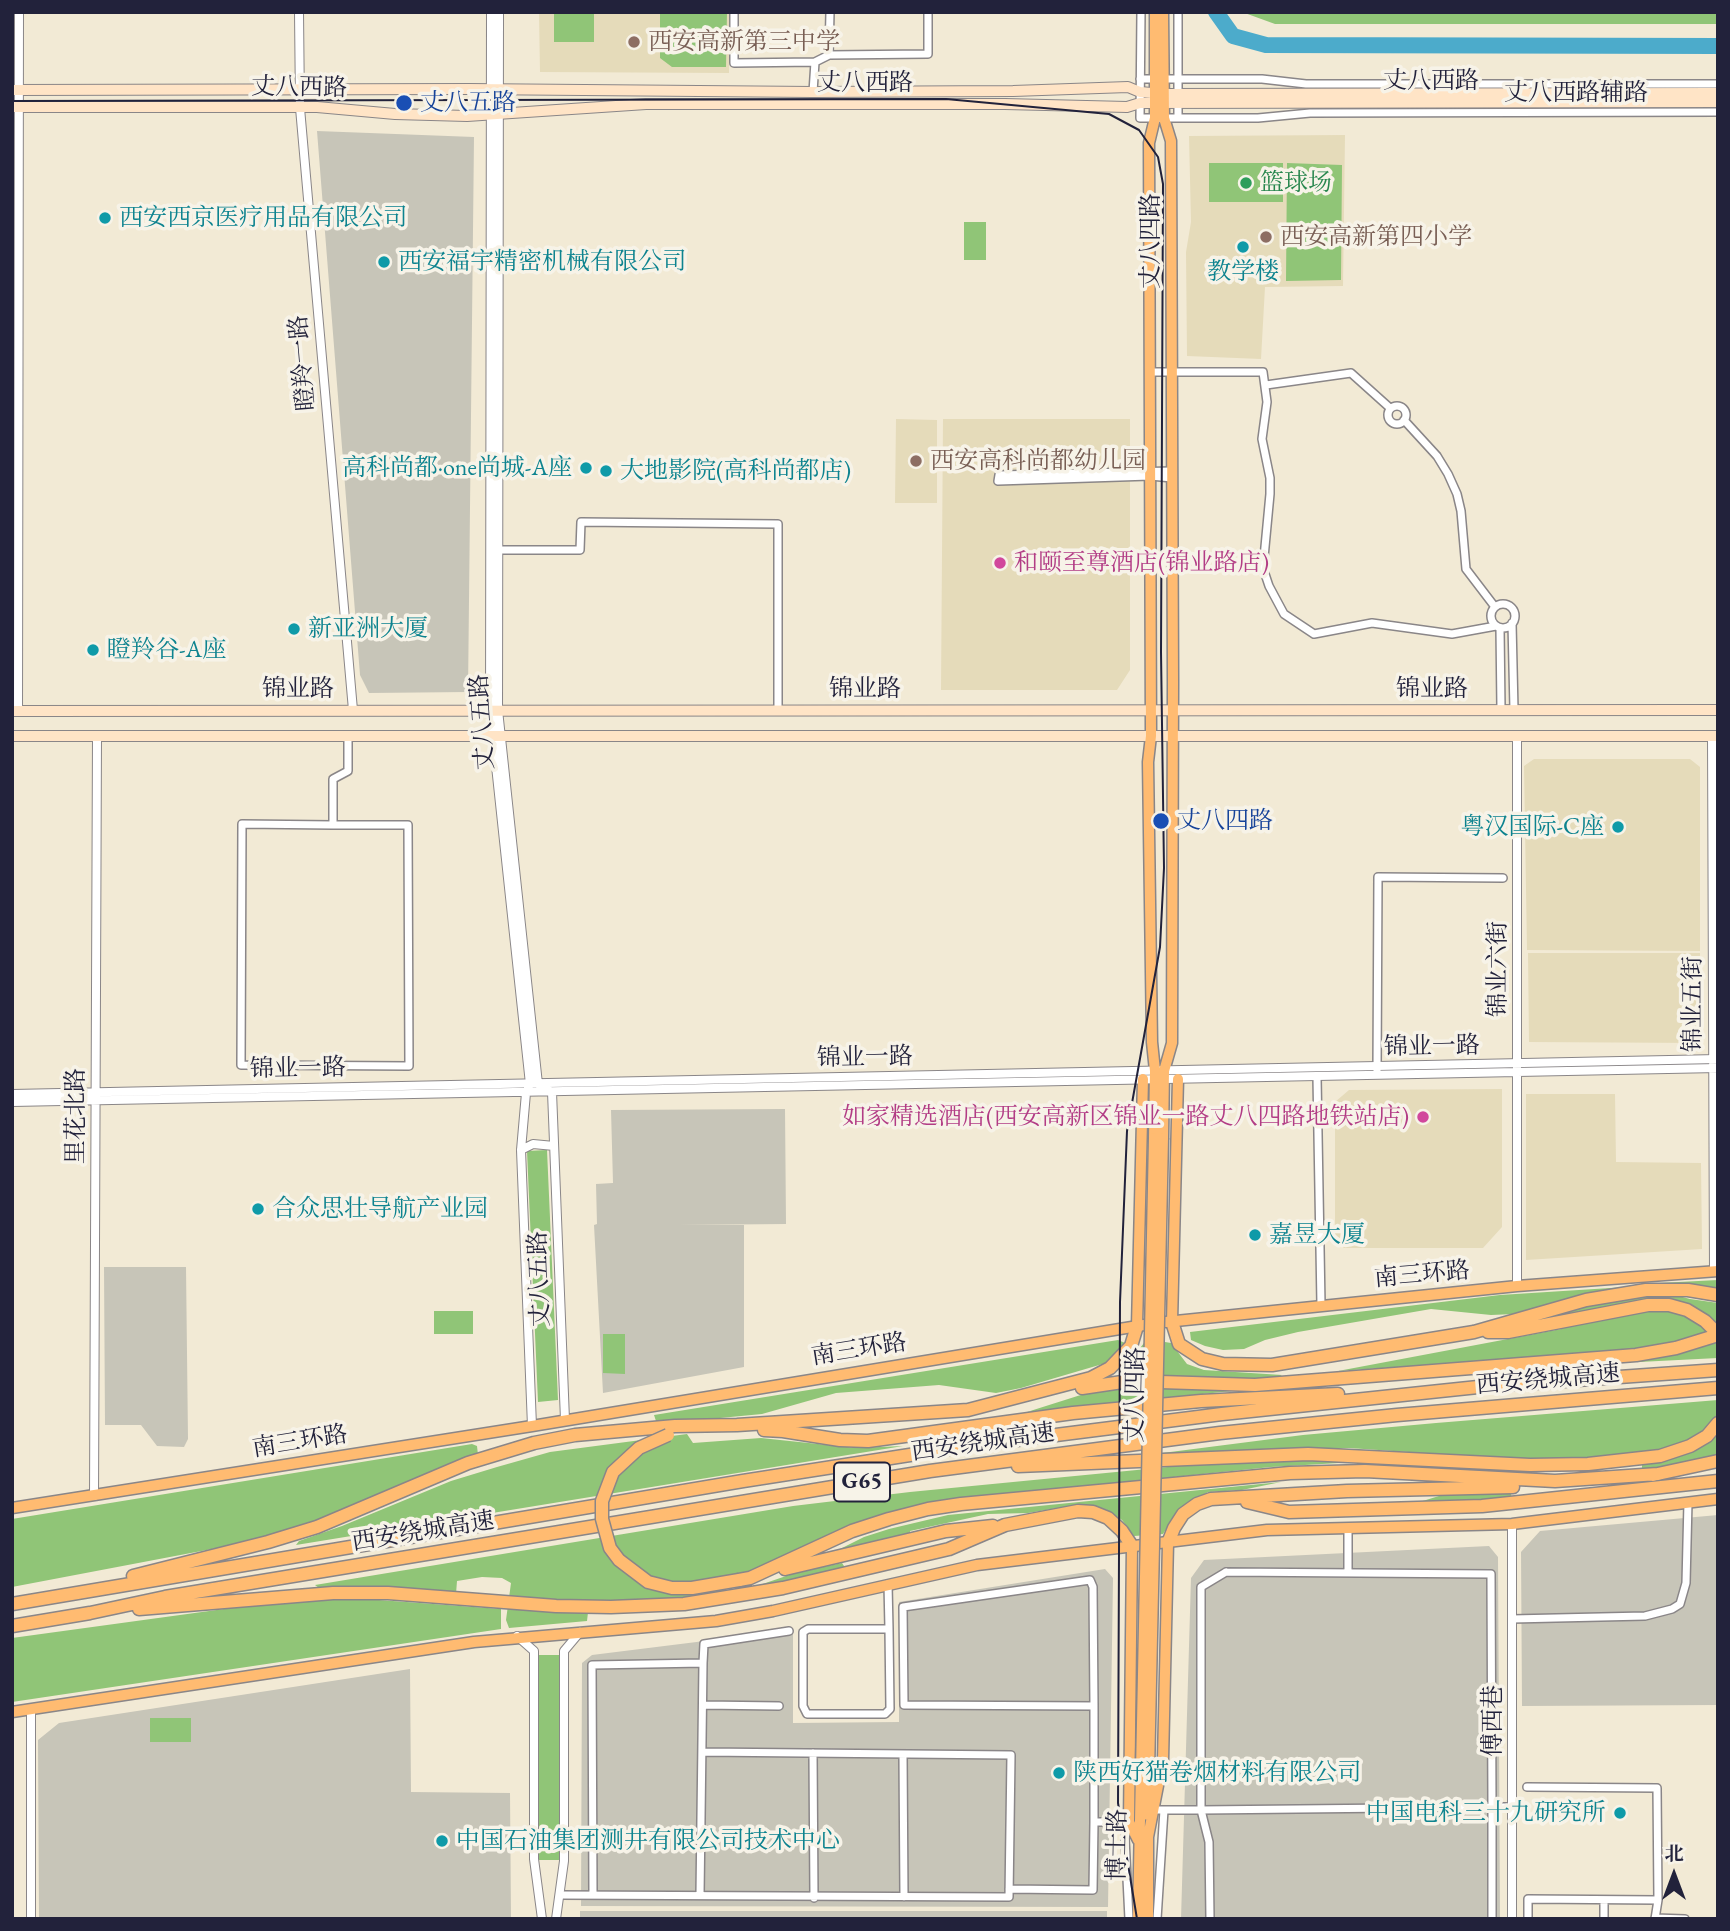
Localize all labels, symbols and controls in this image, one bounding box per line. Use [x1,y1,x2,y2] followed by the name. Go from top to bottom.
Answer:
[648,28,840,56] place label: 西安高新第三中学
[626,34,642,50] marker: 西安高新第三中学
[1383,67,1479,95] street label: 丈八西路
[817,69,913,97] street label: 丈八西路
[251,73,347,103] street label: 丈八西路
[1504,79,1648,107] street label: 丈八西路辅路
[420,89,516,117] place label: 丈八五路
[394,93,414,113] marker: 丈八五路
[1260,169,1332,197] place label: 篮球场
[1238,175,1254,191] marker: 篮球场
[1137,193,1165,289] street label: 丈八四路
[119,204,407,232] place label: 西安西京医疗用品有限公司
[97,210,113,226] marker: 西安西京医疗用品有限公司
[1280,223,1472,251] place label: 西安高新第四小学
[1258,229,1274,245] marker: 西安高新第四小学
[1235,239,1251,255] marker: 教学楼
[398,248,686,276] place label: 西安福宇精密机械有限公司
[376,254,392,270] marker: 西安福宇精密机械有限公司
[1207,258,1279,286] place label: 教学楼
[284,314,322,412] street label: 瞪羚一路
[930,447,1146,475] place label: 西安高科尚都幼儿园
[908,453,924,469] marker: 西安高科尚都幼儿园
[342,454,572,482] place label: 高科尚都·one尚城-A座
[620,457,851,485] place label: 大地影院(高科尚都店)
[578,460,594,476] marker: 高科尚都·one尚城-A座
[598,463,614,479] marker: 大地影院(高科尚都店)
[1014,549,1269,577] place label: 和颐至尊酒店(锦业路店)
[992,555,1008,571] marker: 和颐至尊酒店(锦业路店)
[308,615,428,643] place label: 新亚洲大厦
[286,621,302,637] marker: 新亚洲大厦
[107,636,226,664] place label: 瞪羚谷-A座
[85,642,101,658] marker: 瞪羚谷-A座
[465,673,501,771] street label: 丈八五路
[262,675,334,703] street label: 锦业路
[829,675,901,703] street label: 锦业路
[1396,675,1468,703] street label: 锦业路
[1177,807,1273,835] place label: 丈八四路
[1151,811,1171,831] marker: 丈八四路
[1460,813,1604,841] place label: 粤汉国际-C座
[1610,819,1626,835] marker: 粤汉国际-C座
[1484,921,1512,1017] street label: 锦业六街
[1679,956,1707,1052] street label: 锦业五街
[1384,1032,1480,1062] street label: 锦业一路
[817,1043,913,1073] street label: 锦业一路
[250,1054,346,1084] street label: 锦业一路
[62,1068,90,1164] street label: 里花北路
[842,1103,1409,1131] place label: 如家精选酒店(西安高新区锦业一路丈八四路地铁站店)
[1415,1109,1431,1125] marker: 如家精选酒店(西安高新区锦业一路丈八四路地铁站店)
[272,1195,488,1223] place label: 合众思壮导航产业园
[250,1201,266,1217] marker: 合众思壮导航产业园
[1269,1221,1365,1249] place label: 嘉昱大厦
[1247,1227,1263,1243] marker: 嘉昱大厦
[524,1231,556,1327] street label: 丈八五路
[1373,1256,1471,1294] street label: 南三环路
[809,1328,909,1372] street label: 南三环路
[1121,1347,1151,1443] street label: 丈八四路
[1475,1359,1621,1401] street label: 西安绕城高速
[910,1419,1056,1467] street label: 西安绕城高速
[250,1420,350,1464] street label: 南三环路
[834,1462,890,1502] road number: G65
[350,1507,496,1557] street label: 西安绕城高速
[1479,1685,1507,1757] street label: 傅西巷
[1073,1759,1361,1787] place label: 陕西好猫卷烟材料有限公司
[1051,1765,1067,1781] marker: 陕西好猫卷烟材料有限公司
[1366,1799,1606,1827] place label: 中国电科三十九研究所
[1612,1805,1628,1821] marker: 中国电科三十九研究所
[1103,1809,1133,1881] street label: 博士路
[456,1827,840,1855] place label: 中国石油集团测井有限公司技术中心
[434,1833,450,1849] marker: 中国石油集团测井有限公司技术中心
[1639,1840,1709,1910] north arrow
[1664,1841,1684,1866] text: 北

